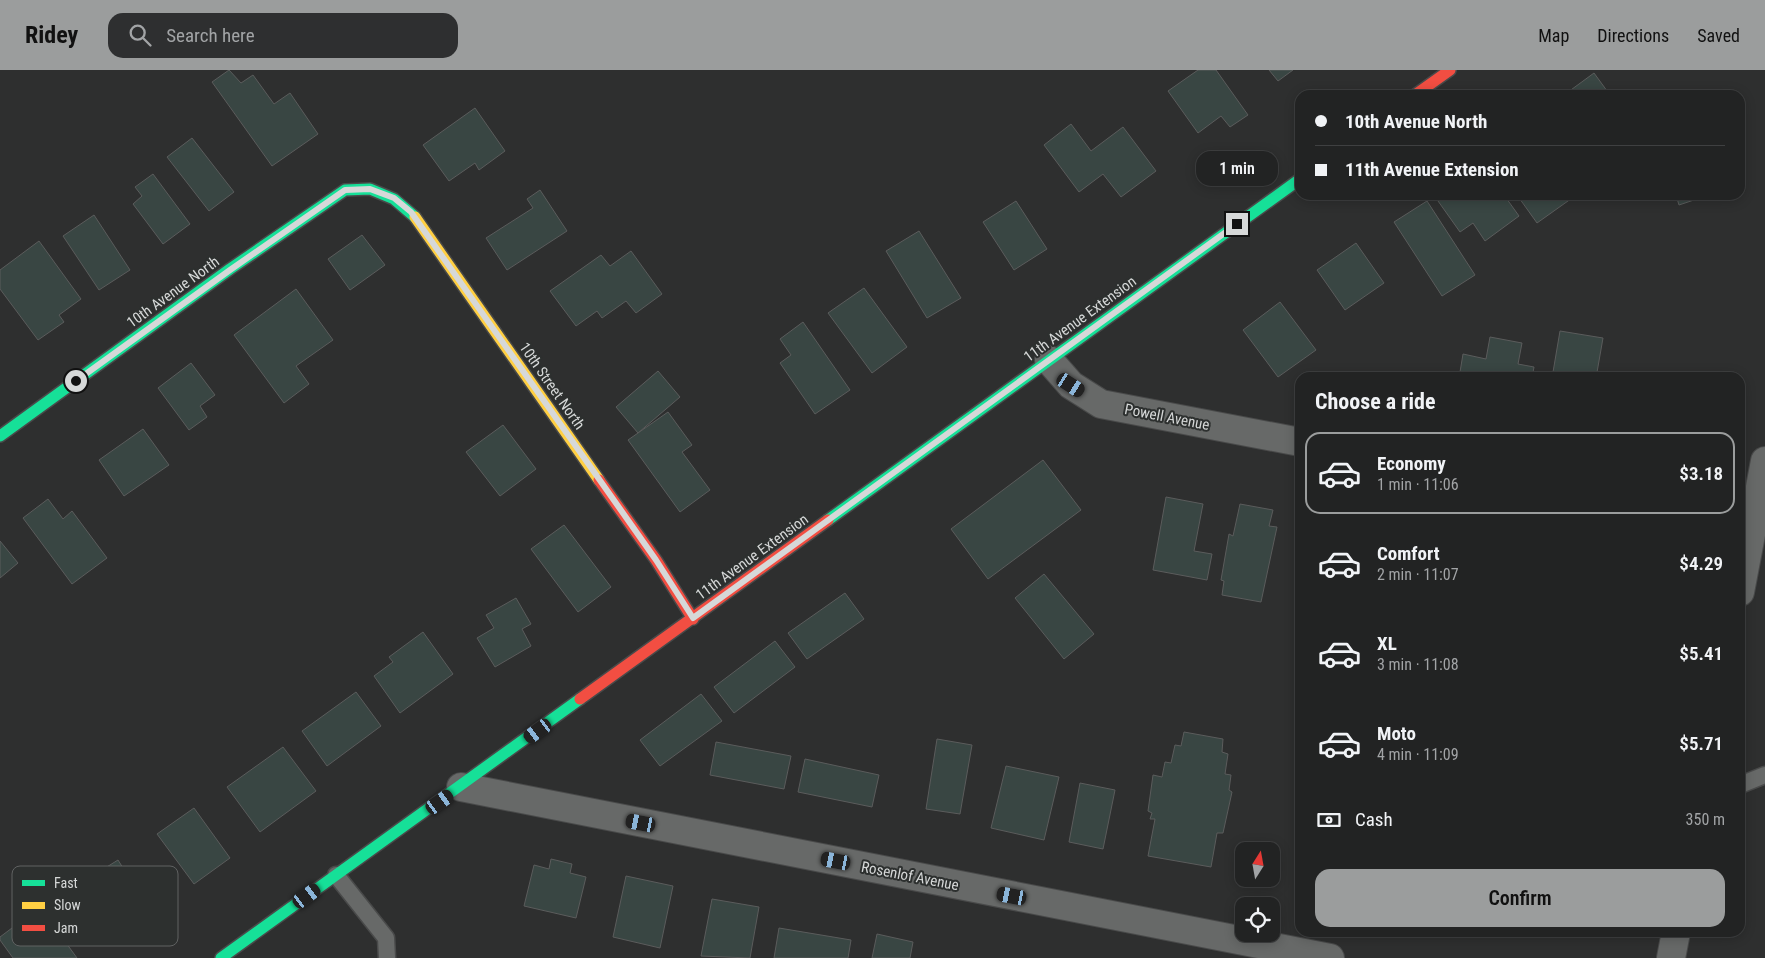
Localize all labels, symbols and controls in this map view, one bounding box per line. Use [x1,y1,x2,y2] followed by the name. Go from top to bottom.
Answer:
[108,13,458,58] search box
[25,21,78,49] text: Ridey
[126,21,154,49] icon: search
[166,24,255,47] text: Search here
[1538,25,1569,46] text: Map
[1597,25,1669,46] text: Directions
[1697,25,1740,46] text: Saved
[1345,110,1487,133] text: 10th Avenue North
[1196,152,1278,186] callout: 1 min
[1345,158,1519,181] text: 11th Avenue Extension
[1219,159,1255,178] text: 1 min
[1226,213,1248,235] route end
[123,252,223,332] street label: 10th Avenue North
[1020,272,1140,366] street label: 11th Avenue Extension
[515,339,589,433] street label: 10th Street North
[65,370,87,392] route start
[1054,371,1087,399] car
[1315,389,1436,414] text: Choose a ride
[1123,400,1211,434] street label: Powell Avenue
[1317,451,1362,496] icon: car
[1377,452,1446,475] text: Economy
[1679,462,1723,485] text: $3.18
[1377,475,1459,494] text: 1 min · 11:06
[692,510,812,604] street label: 11th Avenue Extension
[1317,541,1362,586] icon: car
[1377,542,1440,565] text: Comfort
[1679,552,1723,575] text: $4.29
[1377,565,1459,584] text: 2 min · 11:07
[1317,631,1362,676] icon: car
[1377,632,1397,655] text: XL
[1679,642,1723,665] text: $5.41
[1377,655,1459,674] text: 3 min · 11:08
[521,716,554,746] car
[1317,721,1362,766] icon: car
[1377,722,1416,745] text: Moto
[1679,732,1723,755] text: $5.71
[1377,745,1459,764] text: 4 min · 11:09
[423,787,456,817] car
[1315,806,1343,834] icon: cash
[1355,808,1393,831] text: Cash
[1686,810,1725,829] text: 350 m
[624,813,657,833] car
[1235,842,1280,888] north arrow
[1235,842,1280,942] map controls
[819,851,852,871] car
[860,858,960,894] street label: Rosenlof Avenue
[12,866,178,946] legend
[1315,869,1725,927] button: Confirm
[54,875,78,891] text: Fast
[290,881,323,911] car
[995,886,1028,906] car
[54,897,81,913] text: Slow
[1235,897,1280,942] button: locate
[54,920,78,936] text: Jam

